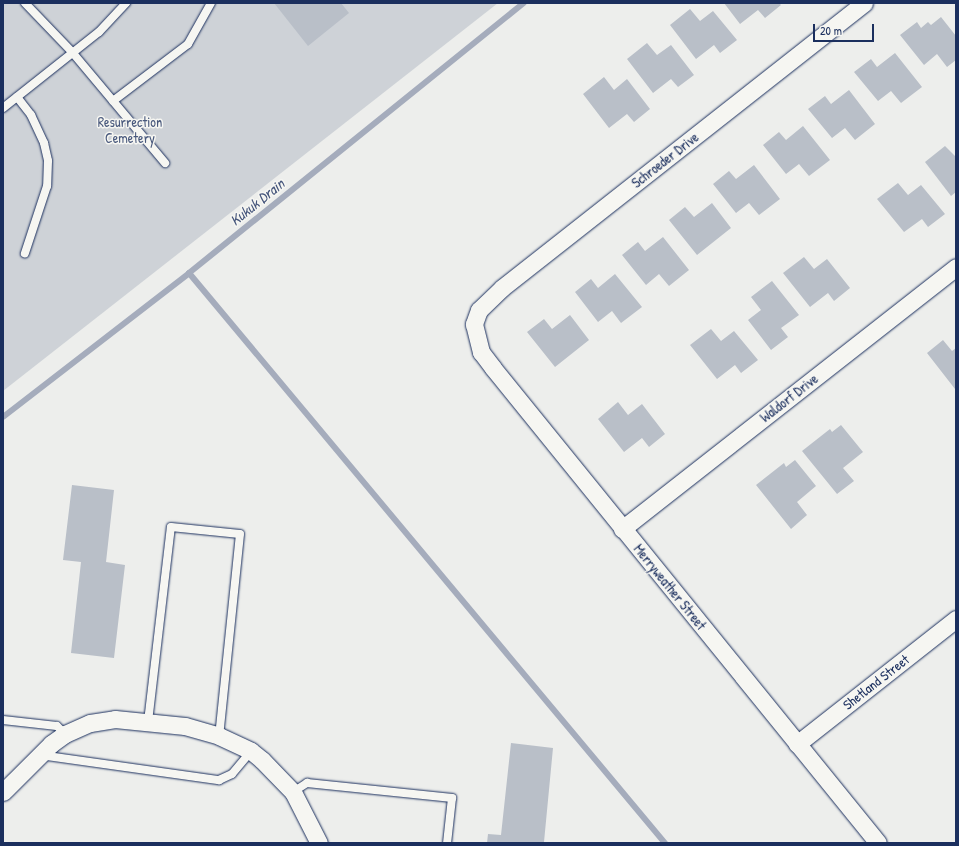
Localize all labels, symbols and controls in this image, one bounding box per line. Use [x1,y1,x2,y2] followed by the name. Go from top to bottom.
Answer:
[815,16,876,42] scale bar
[820,22,842,39] text: 20 m
[98,114,162,146] park label: Resurrection Cemetery
[628,129,702,191] street label: Schroeder Drive
[226,175,288,229] water label: Kukuk Drain
[757,370,821,426] street label: Waldorf Drive
[630,541,710,633] street label: Merryweather Street
[840,651,912,713] street label: Shetland Street

